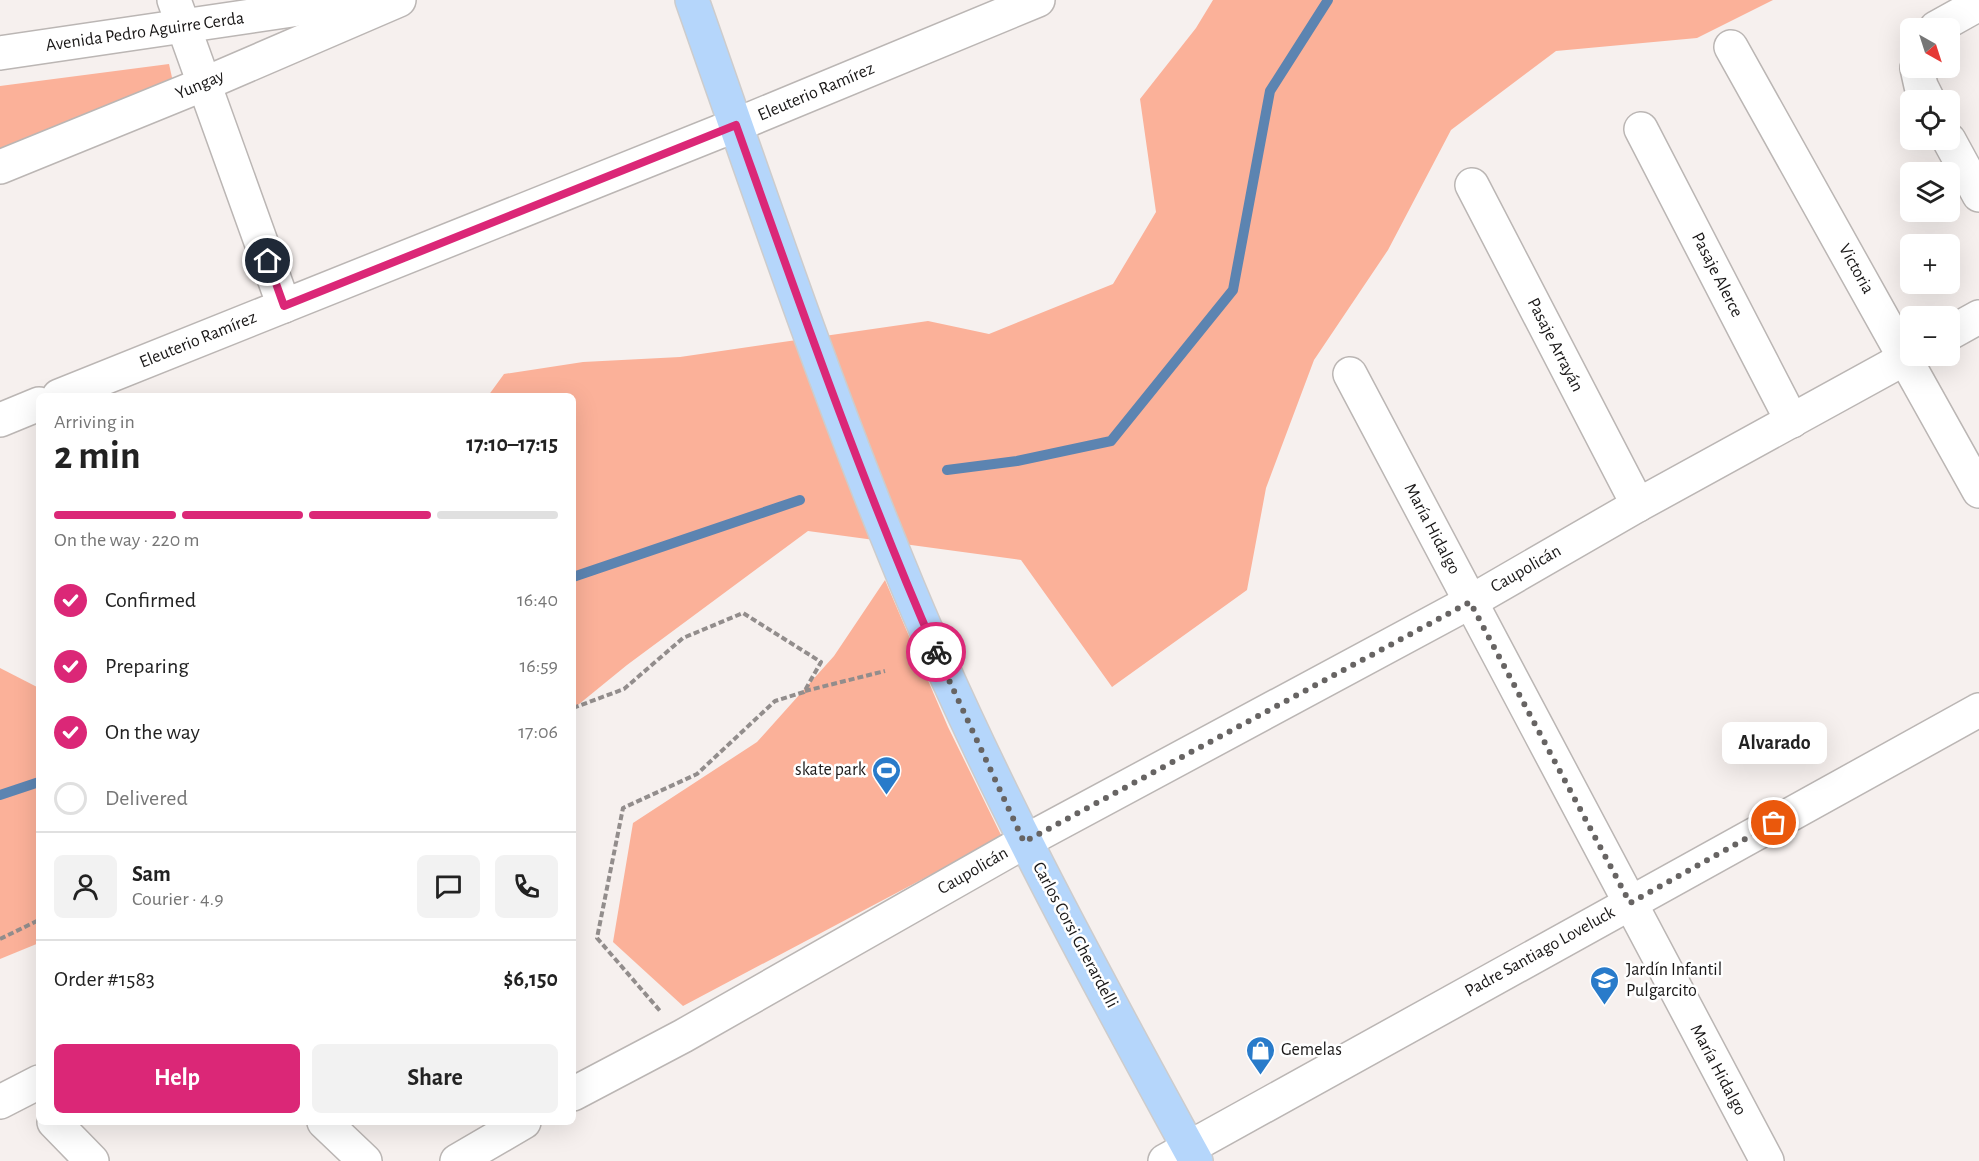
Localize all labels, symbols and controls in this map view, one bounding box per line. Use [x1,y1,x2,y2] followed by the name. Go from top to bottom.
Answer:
[45,9,245,55] street label: Avenida Pedro Aguirre Cerda
[1900,18,1960,78] north arrow
[1900,18,1960,366] map controls
[755,59,877,125] street label: Eleuterio Ramírez
[173,67,227,103] street label: Yungay
[1900,90,1960,150] button: locate
[1900,162,1960,222] button: layers
[1688,230,1746,320] street label: Pasaje Alerce
[1900,234,1960,294] button: +
[242,235,293,286] pin
[1835,241,1877,297] street label: Victoria
[251,244,284,277] icon: home
[1524,295,1586,395] street label: Pasaje Arrayán
[1900,306,1960,366] button: −
[137,308,259,372] street label: Eleuterio Ramírez
[54,412,135,432] text: Arriving in
[466,433,558,455] text: 17:10–17:15
[54,437,141,476] text: 2 min
[1401,481,1463,577] street label: María Hidalgo
[54,530,200,550] text: On the way · 220 m
[1488,542,1564,596] street label: Caupolicán
[54,584,87,617] icon: check
[105,589,196,611] text: Confirmed
[517,590,558,610] text: 16:40
[906,622,966,682] courier
[920,636,953,669] icon: bike
[54,650,87,683] icon: check
[105,655,189,677] text: Preparing
[519,656,558,676] text: 16:59
[54,716,87,749] icon: check
[105,721,200,743] text: On the way
[1722,721,1826,763] callout: Alvarado
[518,722,558,742] text: 17:06
[1738,733,1811,753] text: Alvarado
[871,754,903,796] sports icon: skate park
[795,761,867,779] place label: skate park
[105,787,188,809] text: Delivered
[1748,797,1799,848] pin
[1757,806,1790,839] icon: bag
[935,844,1011,898] street label: Caupolicán
[54,855,117,918] button: person
[417,855,480,918] button: chat
[495,855,558,918] button: phone
[1029,859,1121,1011] street label: Carlos Corsi Gherardelli
[132,863,171,885] text: Sam
[132,889,224,909] text: Courier · 4.9
[1462,903,1619,1001] street label: Padre Santiago Loveluck
[1626,961,1722,1000] place label: Jardín Infantil Pulgarcito
[1589,964,1621,1006] school or university icon: Jardín Infantil Pulgarcito
[54,968,155,990] text: Order #1583
[504,968,558,990] text: $6,150
[1687,1022,1749,1118] street label: María Hidalgo
[1244,1034,1276,1076] shop icon: Gemelas
[1281,1041,1342,1059] place label: Gemelas
[54,1044,300,1113] button: Help
[312,1044,558,1113] button: Share

